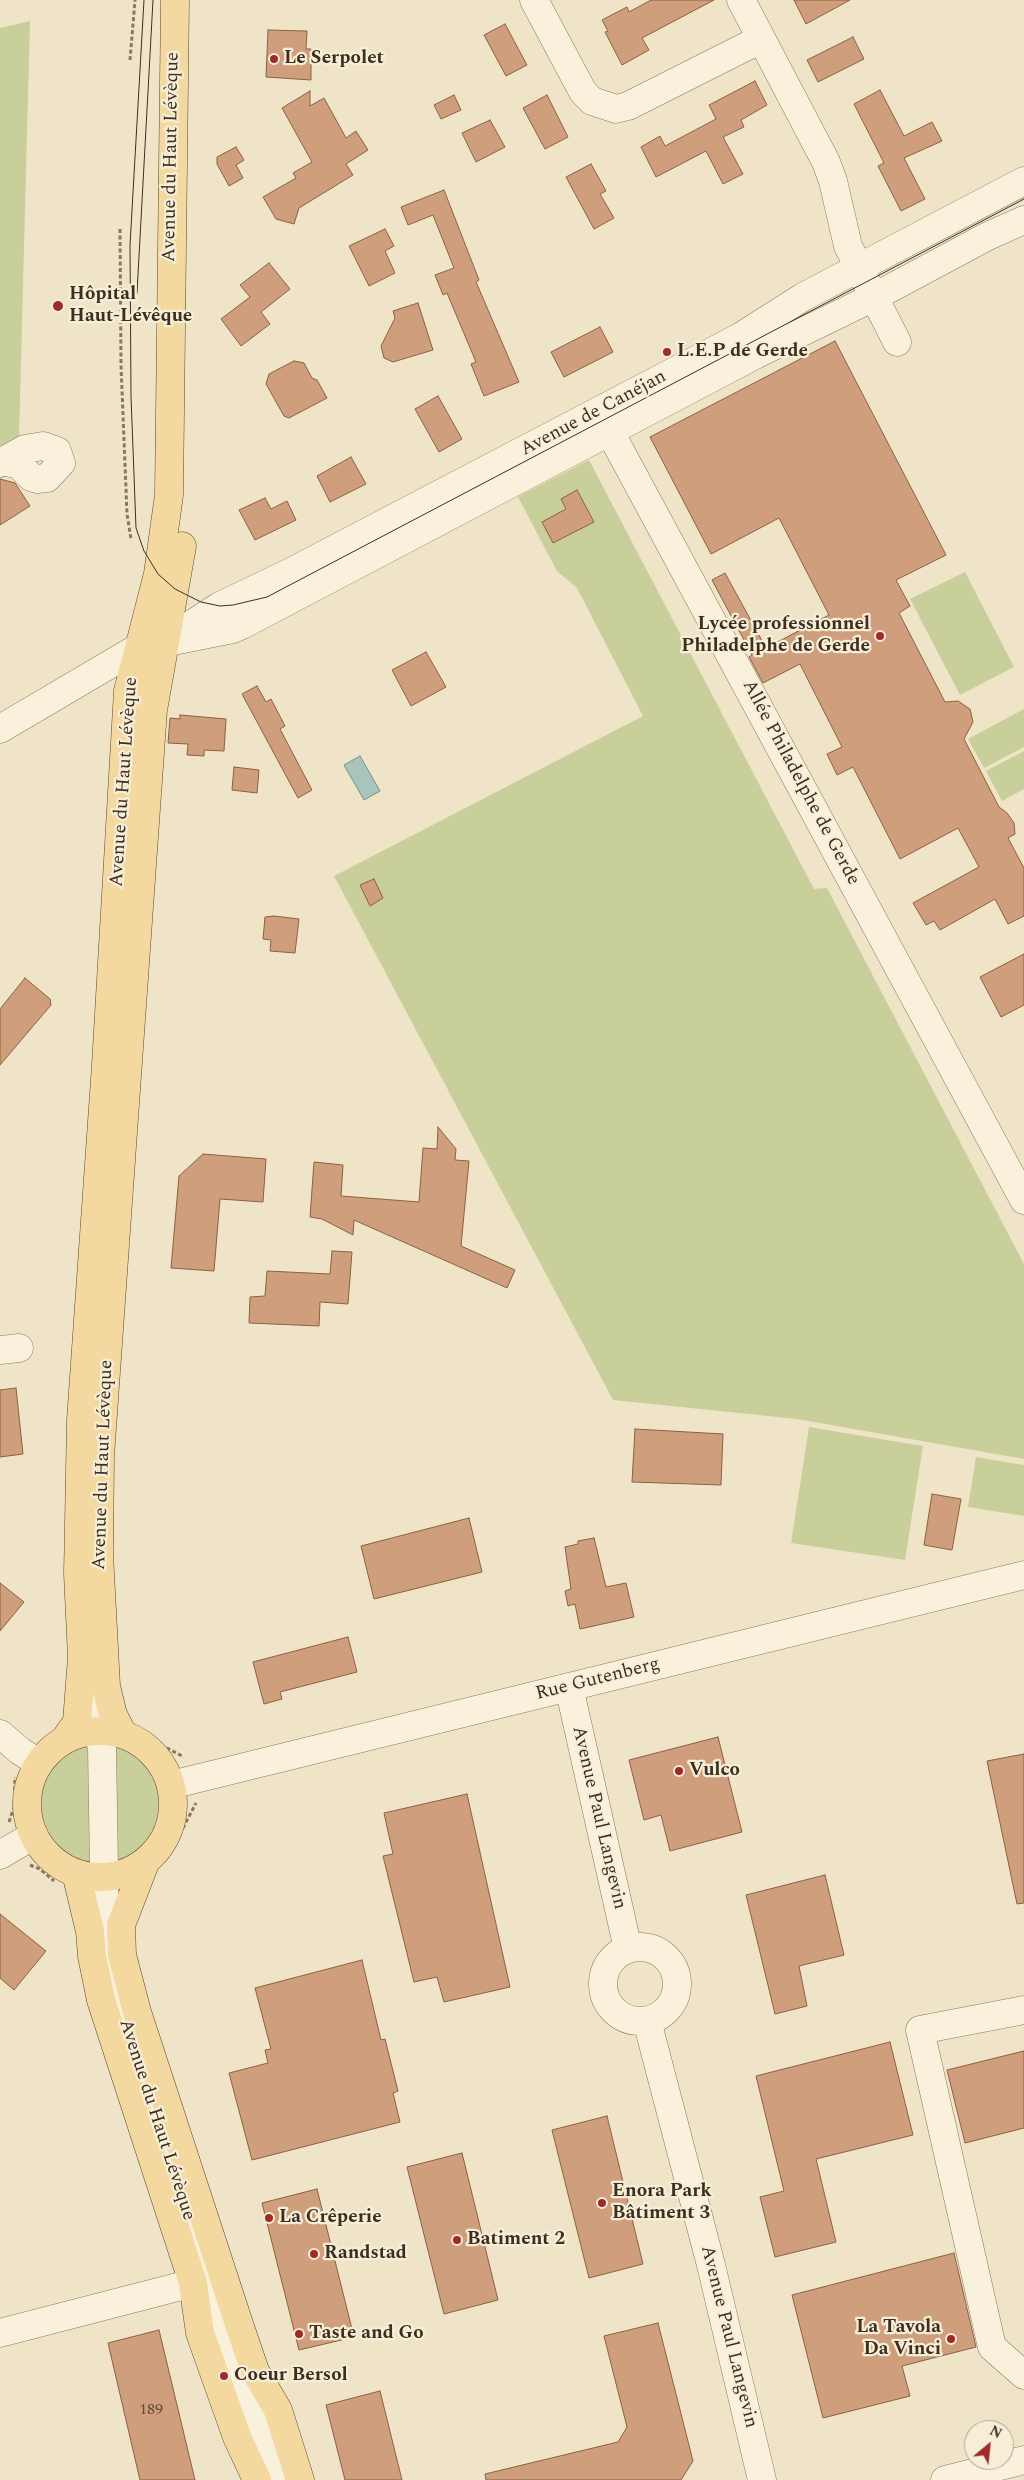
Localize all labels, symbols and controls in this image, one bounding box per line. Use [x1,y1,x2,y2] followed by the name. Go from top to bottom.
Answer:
[284,48,384,70] place label: Le Serpolet
[159,52,185,262] street label: Avenue du Haut Lévèque
[268,53,280,65] marker: Le Serpolet
[69,284,192,328] place label: Hôpital Haut-Lévêque
[51,299,65,313] marker: Hôpital Haut-Lévêque
[677,341,808,363] place label: L.E.P de Gerde
[661,346,673,358] marker: L.E.P de Gerde
[517,366,671,462] street label: Avenue de Canéjan
[681,614,870,658] place label: Lycée professionnel Philadelphe de Gerde
[874,630,886,642] marker: Lycée professionnel Philadelphe de Gerde
[106,676,144,888] street label: Avenue du Haut Lévèque
[736,676,864,890] street label: Allée Philadelphe de Gerde
[89,1360,119,1570] street label: Avenue du Haut Lévèque
[534,1654,662,1706] street label: Rue Gutenberg
[566,1724,630,1912] street label: Avenue Paul Langevin
[689,1760,740,1782] place label: Vulco
[673,1765,685,1777] marker: Vulco
[113,2016,199,2224] street label: Avenue du Haut Lévèque
[612,2181,712,2225] place label: Enora Park Bâtiment 3
[596,2197,608,2209] marker: Enora Park Bâtiment 3
[279,2207,382,2229] place label: La Crêperie
[263,2212,275,2224] marker: La Crêperie
[467,2229,565,2251] place label: Batiment 2
[451,2234,463,2246] marker: Batiment 2
[324,2243,407,2265] place label: Randstad
[694,2243,762,2431] street label: Avenue Paul Langevin
[308,2248,320,2260] marker: Randstad
[856,2317,941,2361] place label: La Tavola Da Vinci
[309,2323,424,2345] place label: Taste and Go
[293,2328,305,2340] marker: Taste and Go
[945,2333,957,2345] marker: La Tavola Da Vinci
[234,2365,348,2387] place label: Coeur Bersol
[218,2370,230,2382] marker: Coeur Bersol
[139,2401,163,2421] house number: 189
[964,2420,1014,2470] north arrow
[986,2420,1006,2444] text: N

